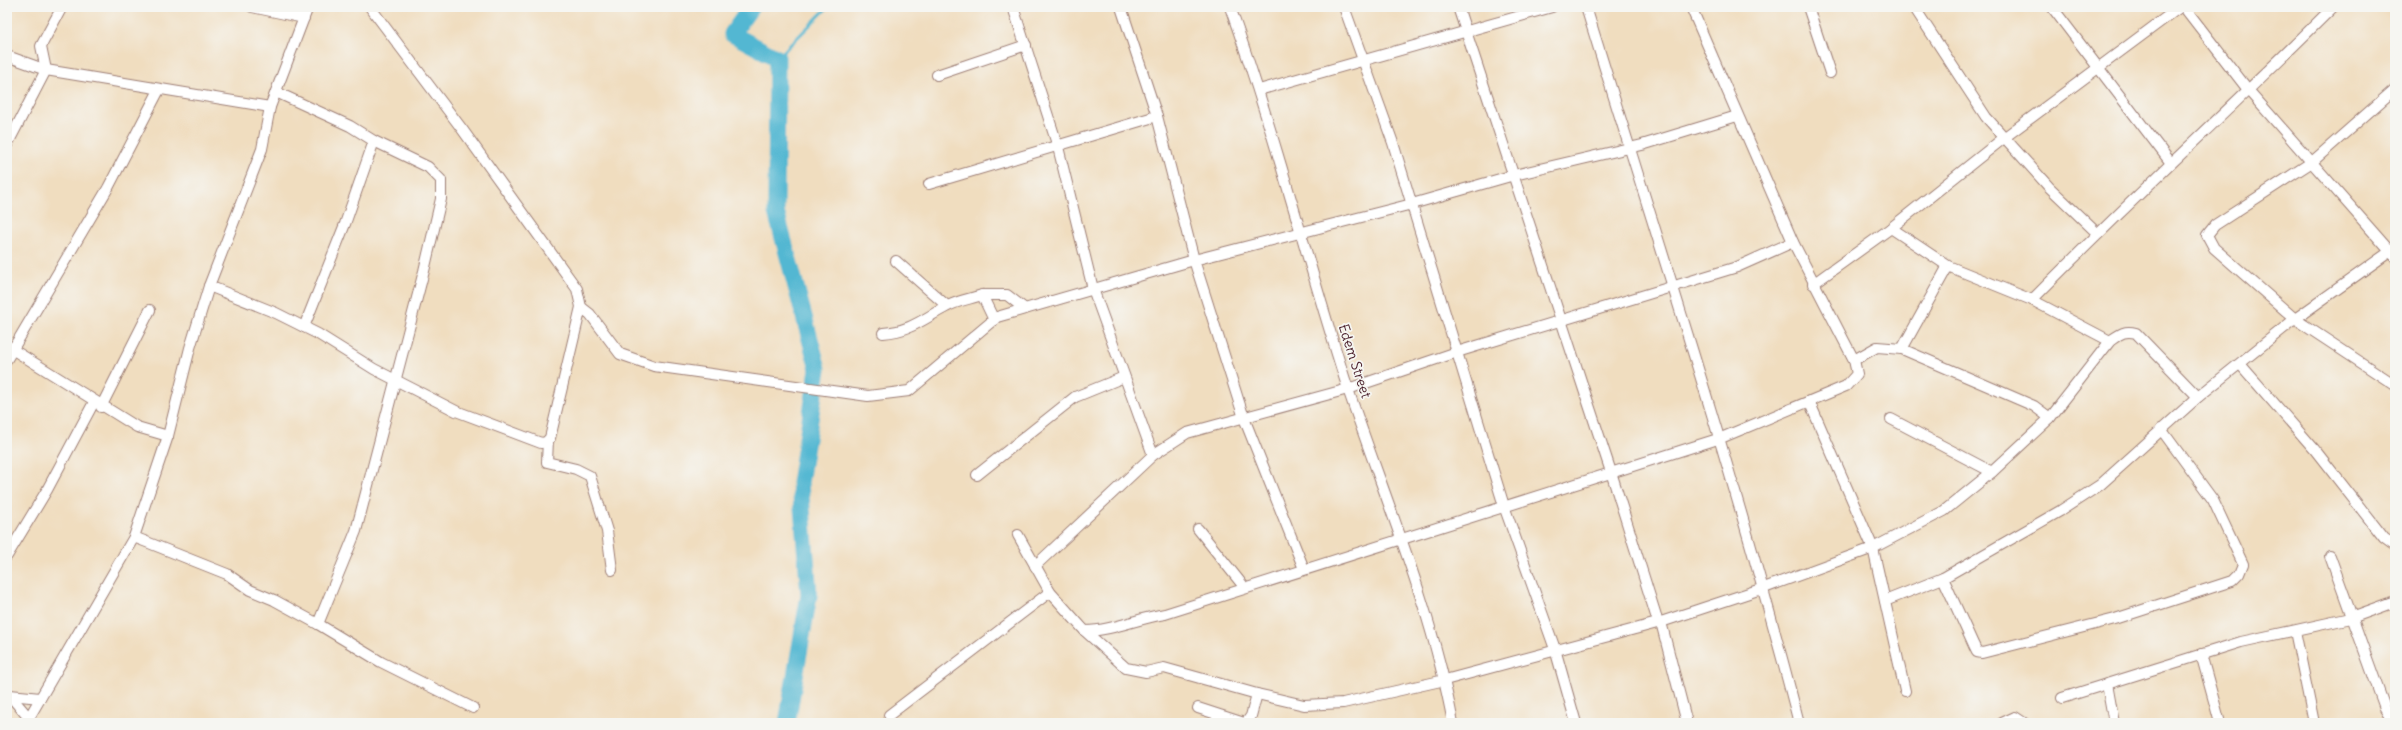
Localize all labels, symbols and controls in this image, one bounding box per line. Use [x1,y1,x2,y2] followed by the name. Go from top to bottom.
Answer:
[1335,322,1375,401] street label: Edem Street

